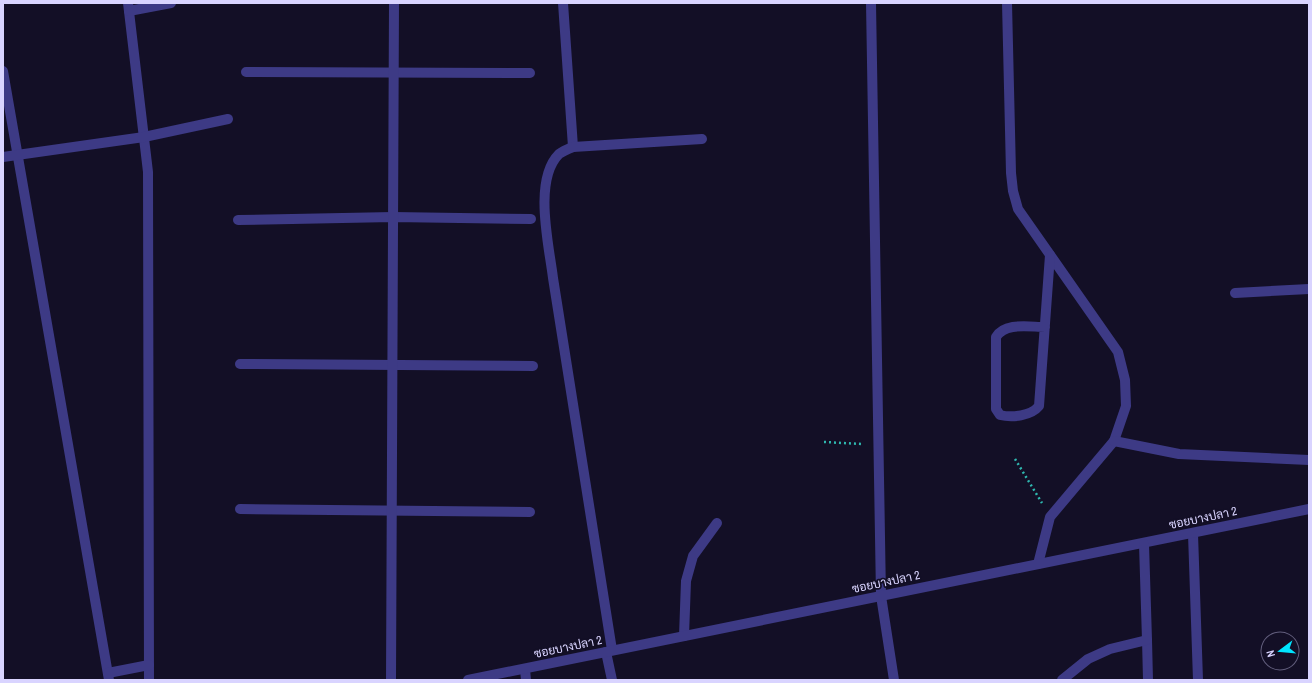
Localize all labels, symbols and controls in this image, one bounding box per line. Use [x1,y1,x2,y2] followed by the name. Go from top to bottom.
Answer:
[1168,503,1238,533] street label: ซอยบางปลา 2
[851,567,921,597] street label: ซอยบางปลา 2
[1260,631,1300,671] north arrow
[533,632,603,662] street label: ซอยบางปลา 2
[1263,649,1278,659] text: N

